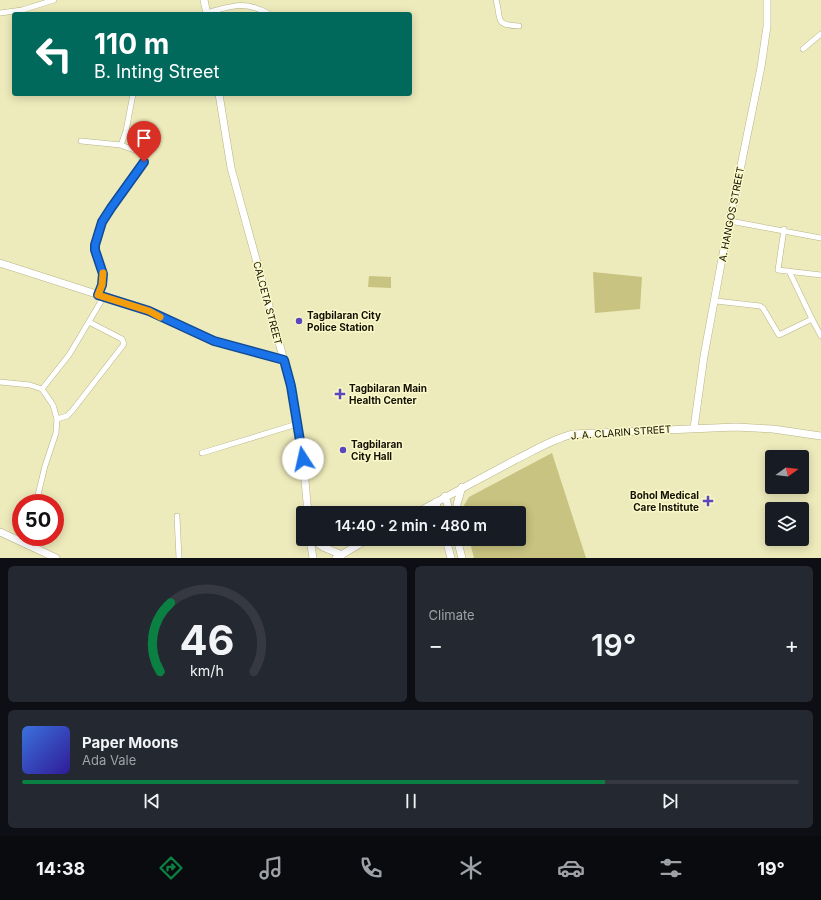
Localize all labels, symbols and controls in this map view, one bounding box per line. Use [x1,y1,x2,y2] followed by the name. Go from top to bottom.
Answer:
[94,27,169,61] text: 110 m
[28,28,80,80] icon: left
[94,61,219,82] text: B. Inting Street
[127,121,161,162] pin
[133,127,155,149] icon: arrive
[716,165,746,263] street label: A. HANGOS STREET
[251,260,285,346] street label: CALCETA STREET
[307,309,381,333] place label: Tagbilaran City Police Station
[294,316,304,326] marker: Tagbilaran City Police Station
[349,382,427,406] place label: Tagbilaran Main Health Center
[334,388,346,400] marker: Tagbilaran Main Health Center
[570,422,672,442] street label: J. A. CLARIN STREET
[282,438,324,480] position arrow
[351,438,403,463] place label: Tagbilaran City Hall
[338,445,348,455] marker: Tagbilaran City Hall
[765,450,809,494] north arrow
[765,450,809,546] map controls
[630,489,699,513] place label: Bohol Medical Care Institute
[12,494,64,546] speed limit sign: 50
[702,495,714,507] marker: Bohol Medical Care Institute
[765,502,809,546] button: layers
[335,516,487,535] text: 14:40 · 2 min · 480 m
[429,607,475,623] text: Climate
[180,615,235,665] text: 46
[591,627,637,663] text: 19°
[429,632,443,658] text: −
[784,632,799,658] text: +
[190,662,224,679] text: km/h
[82,733,178,752] text: Paper Moons
[82,752,136,768] text: Ada Vale
[141,790,163,812] icon: previous
[400,790,422,812] icon: pause
[659,790,681,812] icon: next
[157,854,185,882] icon: directions
[257,854,285,882] icon: music
[357,854,385,882] icon: phone
[457,854,485,882] icon: climate
[557,854,585,882] icon: car
[657,854,685,882] icon: filters
[36,858,85,879] text: 14:38
[757,858,785,879] text: 19°

